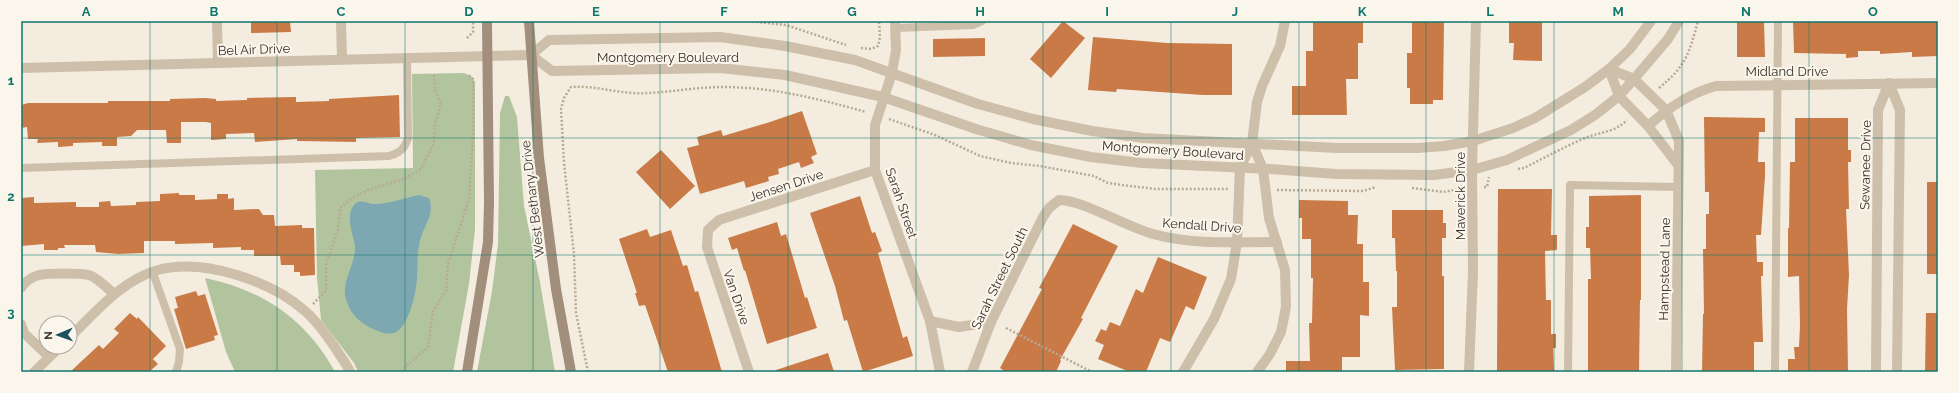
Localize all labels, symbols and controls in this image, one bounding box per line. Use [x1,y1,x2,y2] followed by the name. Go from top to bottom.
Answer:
[82,4,91,19] text: A
[210,4,219,19] text: B
[337,4,346,19] text: C
[464,4,474,19] text: D
[592,4,600,19] text: E
[720,4,728,19] text: F
[847,4,857,19] text: G
[975,4,985,19] text: H
[1105,4,1109,19] text: I
[1232,4,1238,19] text: J
[1358,4,1367,19] text: K
[1486,4,1494,19] text: L
[1612,4,1624,19] text: M
[1741,4,1751,19] text: N
[1868,4,1878,19] text: O
[217,41,291,58] street label: Bel Air Drive
[597,50,739,65] street label: Montgomery Boulevard
[1746,64,1829,79] street label: Midland Drive
[8,73,15,88] text: 1
[1857,120,1874,210] street label: Sewanee Drive
[1102,138,1244,163] street label: Montgomery Boulevard
[518,139,547,258] street label: West Bethany Drive
[1453,151,1468,240] street label: Maverick Drive
[747,166,826,205] street label: Jensen Drive
[882,166,921,241] street label: Sarah Street
[7,189,15,204] text: 2
[1162,215,1242,236] street label: Kendall Drive
[1656,217,1673,321] street label: Hampstead Lane
[968,225,1031,332] street label: Sarah Street South
[720,268,753,327] street label: Van Drive
[7,305,15,320] text: 3
[38,315,78,355] north arrow
[42,331,55,340] text: N

